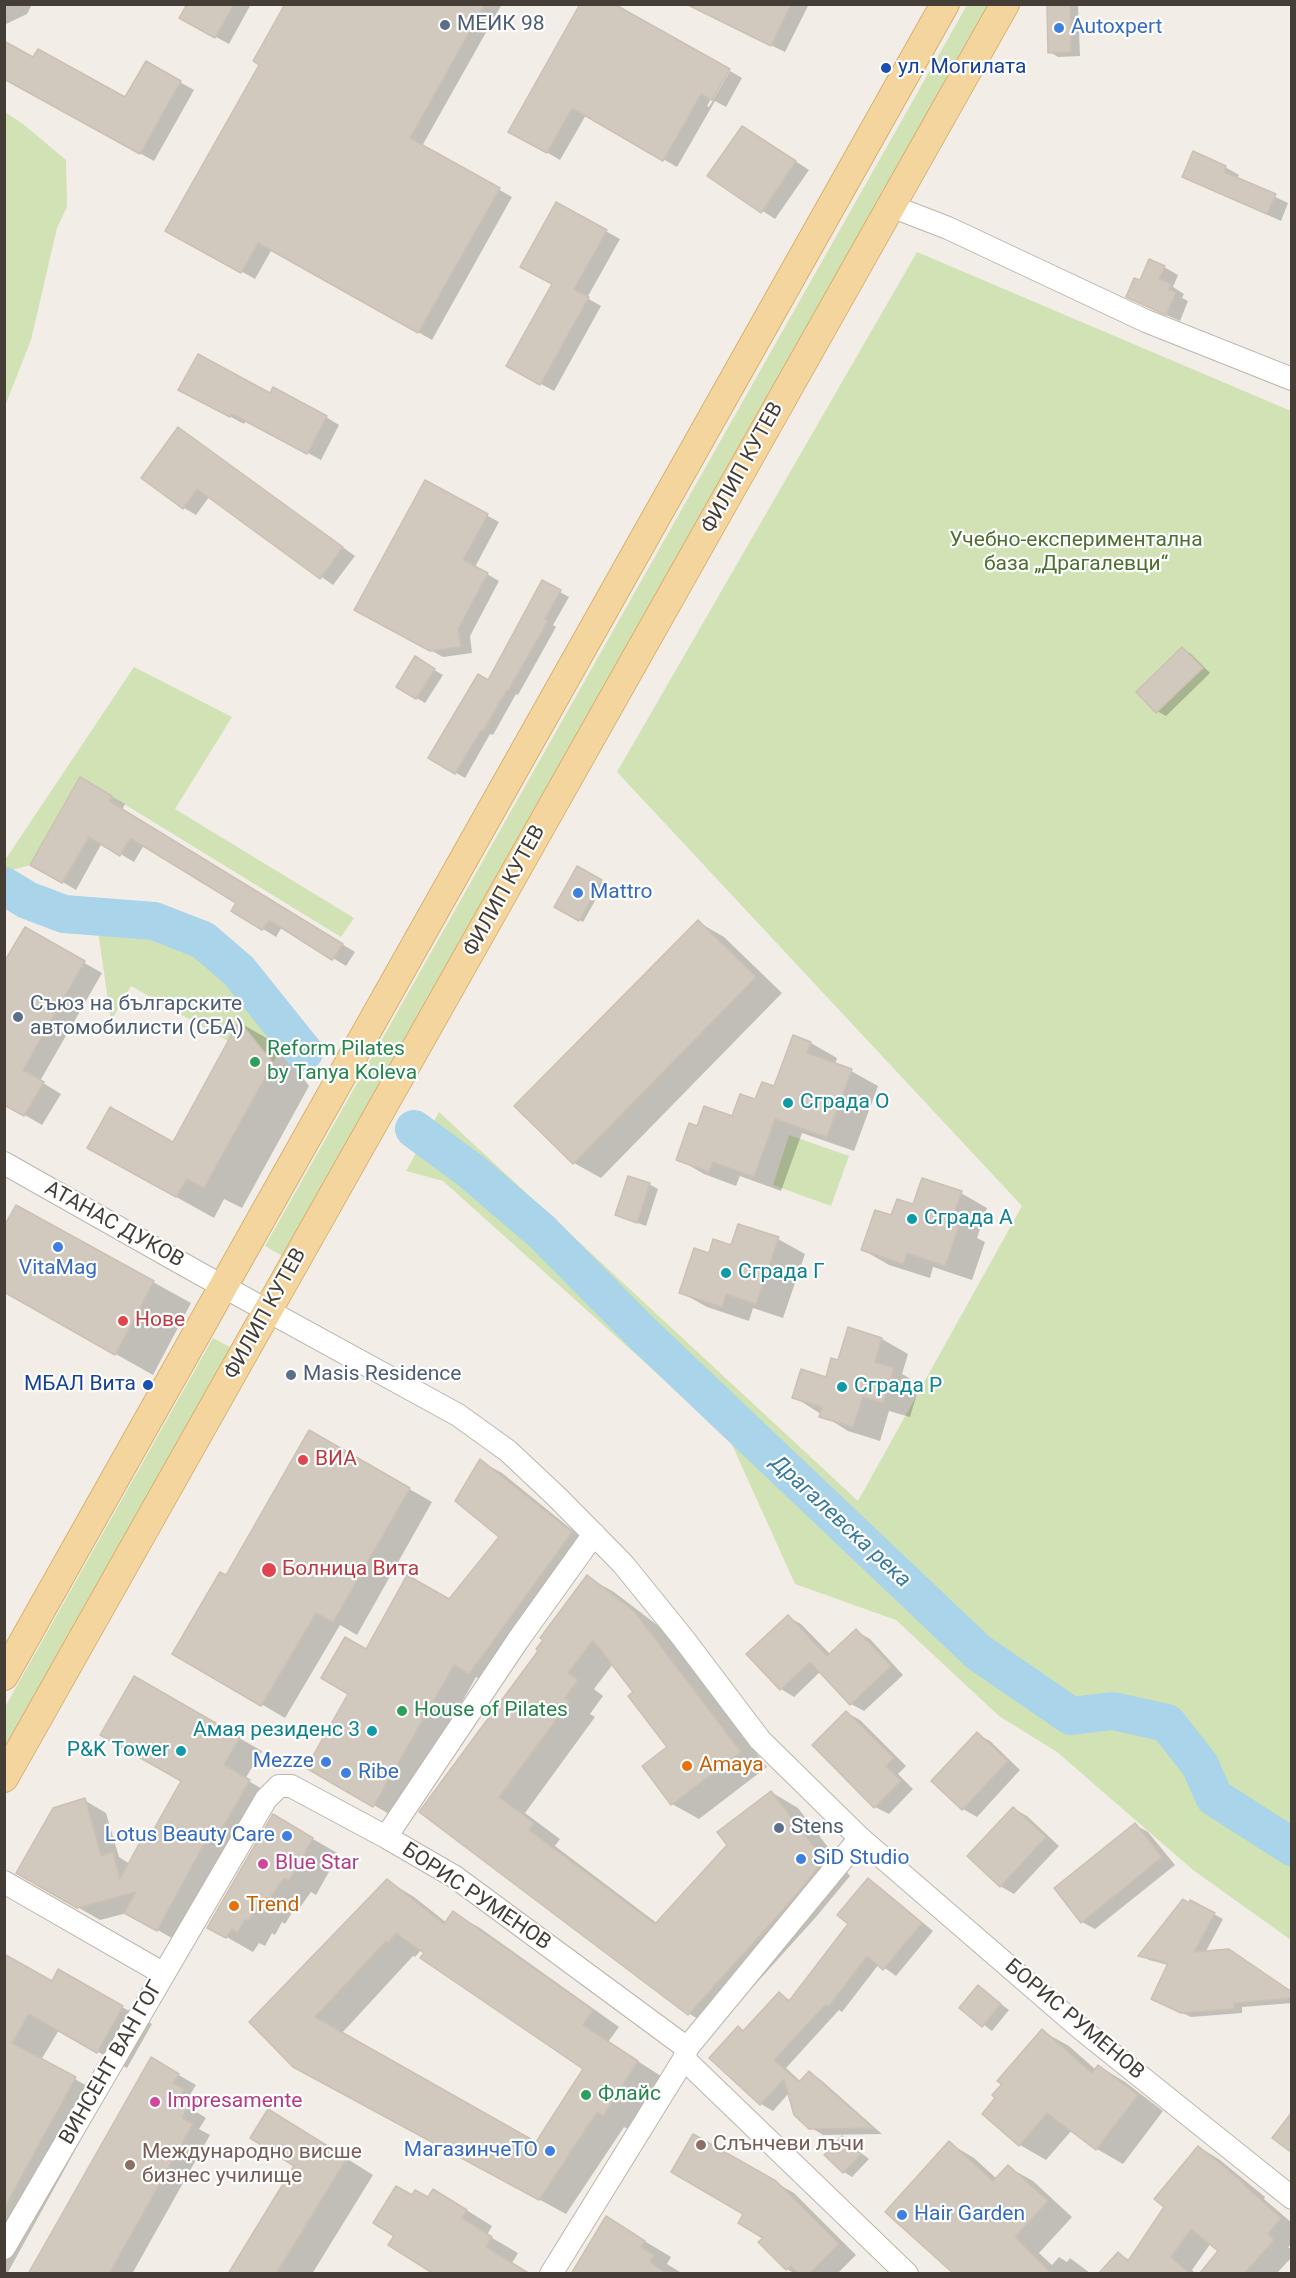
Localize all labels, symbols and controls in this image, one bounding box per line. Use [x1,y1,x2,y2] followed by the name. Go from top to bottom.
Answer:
[457,12,545,38] place label: МЕИК 98
[1071,15,1162,41] place label: Autoxpert
[438,18,452,32] marker: МЕИК 98
[1052,21,1066,35] marker: Autoxpert
[898,55,1026,81] place label: ул. Могилата
[879,61,893,75] marker: ул. Могилата
[697,398,789,538] street label: ФИЛИП КУТЕВ
[949,528,1203,578] park label: Учебно-експериментална база „Драгалевци“
[459,821,551,961] street label: ФИЛИП КУТЕВ
[590,880,652,906] place label: Mattro
[571,886,585,900] marker: Mattro
[30,992,244,1042] place label: Съюз на българските автомобилисти (СБА)
[11,1010,25,1024] marker: Съюз на българските автомобилисти (СБА)
[267,1037,417,1087] place label: Reform Pilates by Tanya Koleva
[248,1055,262,1069] marker: Reform Pilates by Tanya Koleva
[800,1090,889,1116] place label: Сграда О
[781,1096,795,1110] marker: Сграда О
[40,1176,188,1274] street label: АТАНАС ДУКОВ
[924,1206,1013,1232] place label: Сграда А
[905,1212,919,1226] marker: Сграда А
[51,1240,65,1254] marker: VitaMag
[220,1244,312,1384] street label: ФИЛИП КУТЕВ
[19,1256,97,1282] place label: VitaMag
[738,1260,825,1286] place label: Сграда Г
[719,1266,733,1280] marker: Сграда Г
[135,1308,185,1334] place label: Нове
[116,1314,130,1328] marker: Нове
[303,1362,461,1388] place label: Masis Residence
[284,1368,298,1382] marker: Masis Residence
[24,1372,136,1398] place label: МБАЛ Вита
[854,1374,942,1400] place label: Сграда Р
[141,1378,155,1392] marker: МБАЛ Вита
[835,1380,849,1394] marker: Сграда Р
[315,1447,357,1473] place label: ВИА
[764,1450,916,1594] water label: Драгалевска река
[296,1453,310,1467] marker: ВИА
[282,1557,419,1583] place label: Болница Вита
[260,1561,278,1579] marker: Болница Вита
[414,1698,568,1724] place label: House of Pilates
[395,1704,409,1718] marker: House of Pilates
[193,1718,360,1744] place label: Амая резиденс 3
[365,1724,379,1738] marker: Амая резиденс 3
[67,1738,169,1764] place label: P&K Tower
[174,1744,188,1758] marker: P&K Tower
[253,1749,314,1775] place label: Mezze
[699,1753,764,1779] place label: Amaya
[319,1755,333,1769] marker: Mezze
[680,1759,694,1773] marker: Amaya
[358,1760,399,1786] place label: Ribe
[339,1766,353,1780] marker: Ribe
[791,1815,844,1841] place label: Stens
[772,1821,786,1835] marker: Stens
[105,1823,275,1849] place label: Lotus Beauty Care
[280,1829,294,1843] marker: Lotus Beauty Care
[397,1838,555,1956] street label: БОРИС РУМЕНОВ
[813,1846,909,1872] place label: SiD Studio
[275,1851,359,1877] place label: Blue Star
[794,1852,808,1866] marker: SiD Studio
[256,1857,270,1871] marker: Blue Star
[246,1893,299,1919] place label: Trend
[227,1899,241,1913] marker: Trend
[999,1954,1149,2086] street label: БОРИС РУМЕНОВ
[55,1977,169,2149] street label: ВИНСЕНТ ВАН ГОГ
[598,2082,661,2108] place label: Флайс
[579,2088,593,2102] marker: Флайс
[167,2089,302,2115] place label: Impresamente
[148,2095,162,2109] marker: Impresamente
[713,2132,864,2158] place label: Слънчеви лъчи
[404,2138,538,2164] place label: МагазинчеТО
[694,2138,708,2152] marker: Слънчеви лъчи
[142,2140,362,2190] place label: Международно висше бизнес училище
[543,2144,557,2158] marker: МагазинчеТО
[123,2158,137,2172] marker: Международно висше бизнес училище
[914,2202,1025,2228] place label: Hair Garden
[895,2208,909,2222] marker: Hair Garden

